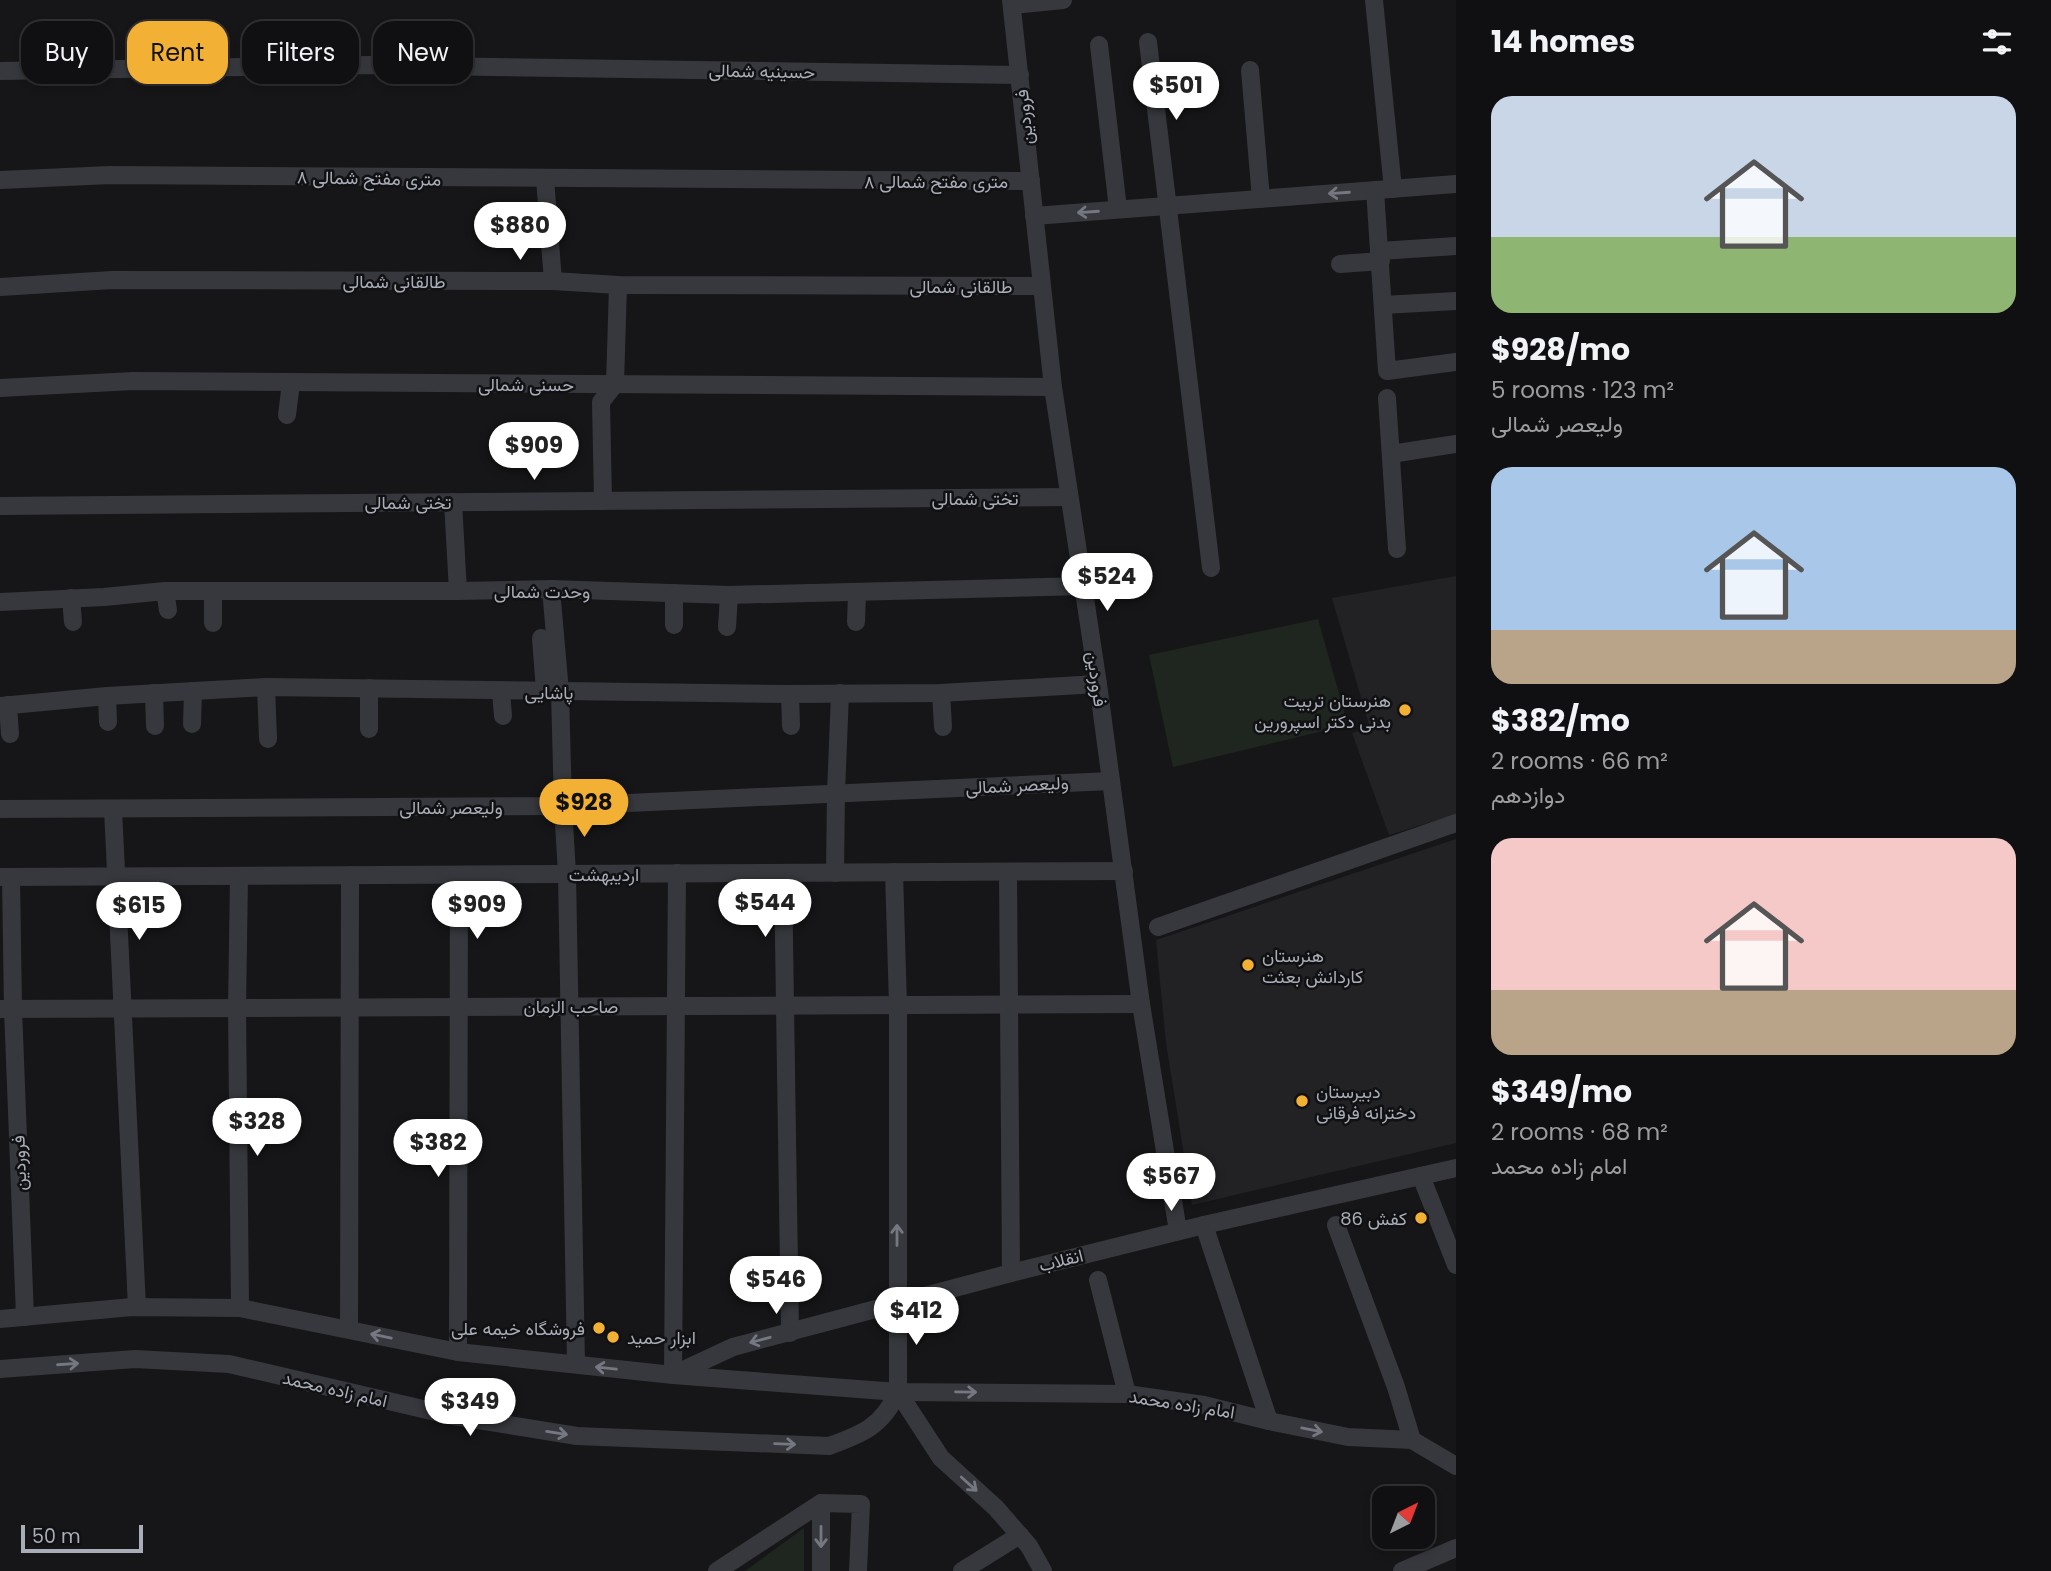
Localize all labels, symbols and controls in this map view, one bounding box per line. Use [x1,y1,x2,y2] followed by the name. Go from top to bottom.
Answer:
[1491,20,1635,63] text: 14 homes
[21,21,113,84] chip: Buy
[127,21,228,84] chip: Rent
[242,21,359,84] chip: Filters
[373,21,473,84] chip: New
[1978,23,2016,61] icon: filters
[708,58,816,84] street label: حسینیه شمالی
[1135,62,1217,122] pin: $501
[1149,69,1203,101] text: $501
[1009,88,1039,146] street label: فروردین
[1691,141,1817,267] icon: home
[297,164,441,192] street label: ۸ متری مفتح شمالی
[864,169,1008,194] street label: ۸ متری مفتح شمالی
[1328,187,1351,200] one-way arrow
[479,202,561,262] pin: $880
[1077,205,1100,218] one-way arrow
[490,209,550,241] text: $880
[343,269,446,294] street label: طالقانی شمالی
[910,274,1013,299] street label: طالقانی شمالی
[1491,328,1630,371] text: $928/mo
[478,372,574,397] street label: حسنی شمالی
[1491,374,1674,406] text: 5 rooms · 123 m²
[1491,408,1623,440] text: ولیعصر شمالی
[493,422,575,482] pin: $909
[505,429,563,461] text: $909
[932,486,1018,511] street label: تختی شمالی
[365,490,451,515] street label: تختی شمالی
[1691,512,1817,638] icon: home
[1066,554,1148,613] pin: $524
[1078,560,1136,592] text: $524
[494,579,590,604] street label: وحدت شمالی
[1081,650,1113,708] street label: فروردین
[525,680,573,705] street label: پاشایی
[1254,688,1391,734] place label: هنرستان تربیت بدنی دکتر اسپرورین
[1491,699,1630,742] text: $382/mo
[1397,702,1413,718] marker: هنرستان تربیت بدنی دکتر اسپرورین
[1491,745,1668,777] text: 2 rooms · 66 m²
[965,770,1069,800] street label: ولیعصر شمالی
[1491,779,1565,811] text: دوازدهم
[543,780,625,839] pin: $928
[555,786,613,818] text: $928
[399,795,503,820] street label: ولیعصر شمالی
[569,862,639,887] street label: اردیبهشت
[724,880,806,939] pin: $544
[436,881,518,941] pin: $909
[98,883,180,942] pin: $615
[1691,883,1817,1009] icon: home
[734,886,796,918] text: $544
[448,888,506,920] text: $909
[112,889,166,921] text: $615
[1262,943,1363,989] place label: هنرستان کاردانش بعثت
[1240,957,1256,973] marker: هنرستان کاردانش بعثت
[524,994,618,1019] street label: صاحب الزمان
[1491,1070,1632,1113] text: $349/mo
[1316,1079,1416,1125] place label: دبیرستان دخترانه فرقانی
[1294,1093,1310,1109] marker: دبیرستان دخترانه فرقانی
[216,1098,298,1158] pin: $328
[228,1105,286,1137] text: $328
[1491,1116,1668,1148] text: 2 rooms · 68 m²
[397,1120,479,1179] pin: $382
[409,1126,467,1158] text: $382
[6,1135,32,1191] street label: فروردین
[1491,1150,1627,1182] text: امام زاده محمد
[1130,1154,1212,1213] pin: $567
[1142,1160,1200,1192] text: $567
[1340,1206,1407,1231] place label: کفش 86
[1413,1210,1429,1226] marker: کفش 86
[890,1224,904,1247] one-way arrow
[1036,1242,1086,1278] street label: انقلاب
[735,1256,817,1316] pin: $546
[746,1263,806,1295] text: $546
[875,1288,957,1347] pin: $412
[890,1294,942,1326] text: $412
[451,1316,585,1341] place label: فروشگاه خیمه علی
[591,1320,607,1336] marker: فروشگاه خیمه علی
[627,1325,696,1350] place label: ابزار حمید
[370,1328,393,1342] one-way arrow
[605,1329,621,1345] marker: ابزار حمید
[749,1335,771,1348] one-way arrow
[56,1357,79,1370] one-way arrow
[595,1361,617,1374] one-way arrow
[280,1365,390,1413] street label: امام زاده محمد
[429,1378,511,1438] pin: $349
[1127,1383,1237,1425] street label: امام زاده محمد
[441,1385,499,1417] text: $349
[954,1385,977,1399] one-way arrow
[1300,1423,1323,1437] one-way arrow
[546,1426,568,1439] one-way arrow
[773,1437,796,1450] one-way arrow
[960,1475,977,1492] one-way arrow
[1372,1486,1435,1549] north arrow
[1372,1486,1435,1549] map controls
[21,1522,144,1554] scale bar
[32,1523,81,1550] text: 50 m
[814,1525,828,1548] one-way arrow

